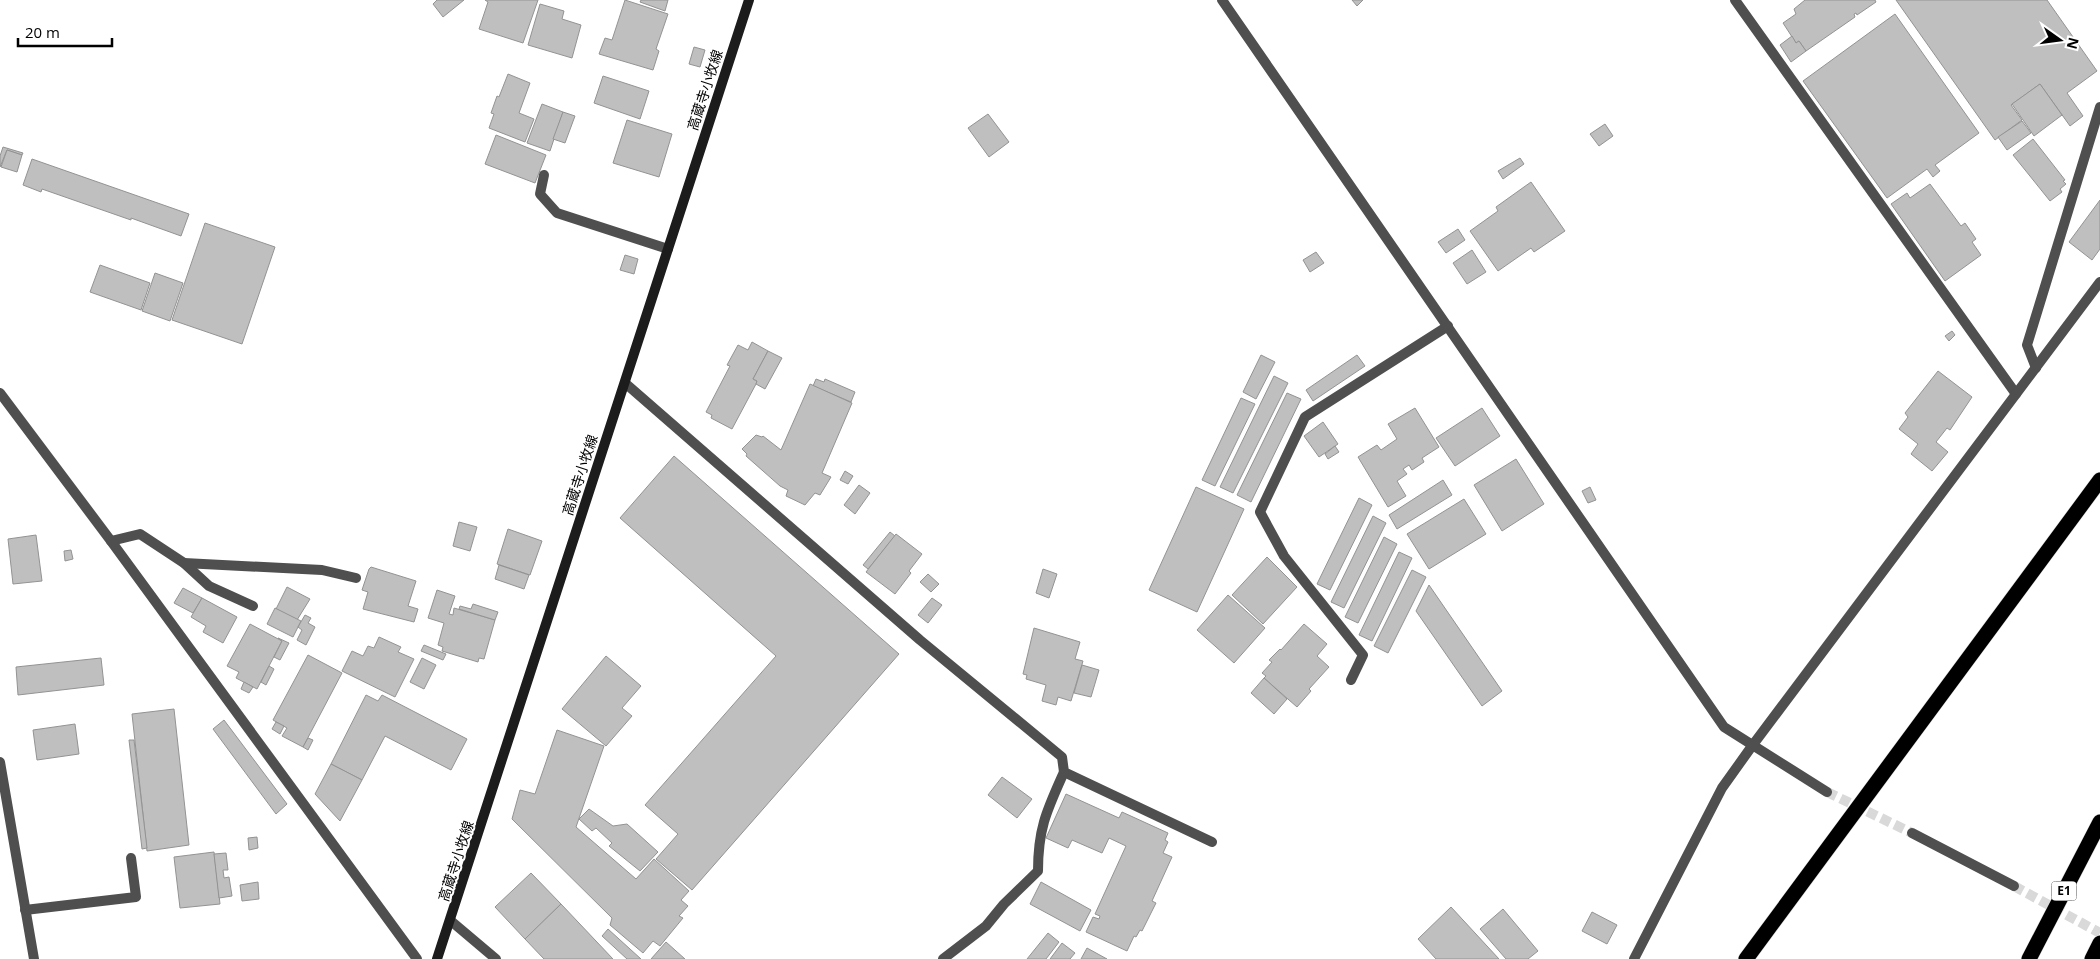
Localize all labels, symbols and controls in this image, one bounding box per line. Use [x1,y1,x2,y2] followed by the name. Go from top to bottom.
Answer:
[18,15,111,47] scale bar
[2035,15,2085,65] north arrow
[25,22,60,42] text: 20 m
[2063,35,2084,51] text: N
[683,47,727,133] street label: 高蔵寺小牧線
[558,432,602,518] street label: 高蔵寺小牧線
[434,818,478,904] street label: 高蔵寺小牧線
[2052,881,2076,900] road number: E1

